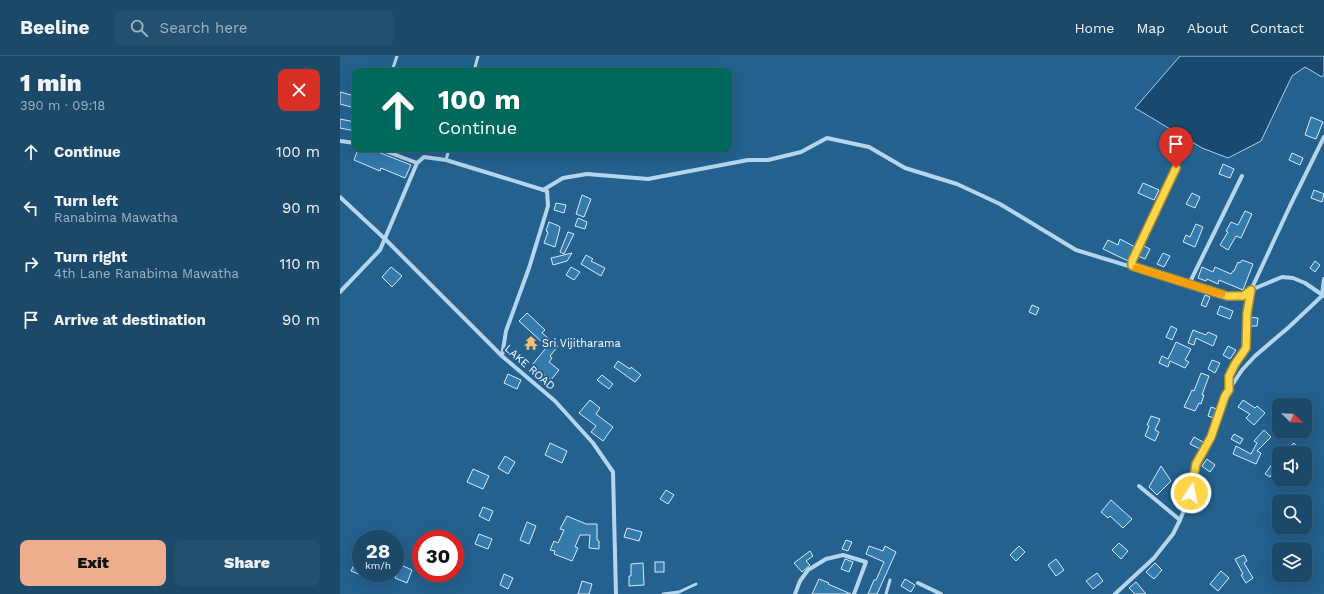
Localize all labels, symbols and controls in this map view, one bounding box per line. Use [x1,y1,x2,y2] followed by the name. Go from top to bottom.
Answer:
[114,10,394,46] search box
[20,16,90,39] text: Beeline
[128,17,150,39] icon: search
[160,19,247,37] text: Search here
[1074,20,1114,36] text: Home
[1136,20,1165,36] text: Map
[1187,20,1228,36] text: About
[1250,20,1304,36] text: Contact
[20,69,82,97] text: 1 min
[278,69,320,111] button: close
[438,83,521,116] text: 100 m
[372,84,424,136] icon: ahead
[20,98,105,113] text: 390 m · 09:18
[438,117,517,138] text: Continue
[1159,127,1193,168] pin
[1165,133,1187,155] icon: arrive
[20,141,42,163] icon: ahead
[54,143,121,161] text: Continue
[276,143,320,161] text: 100 m
[54,192,118,210] text: Turn left
[20,197,42,219] icon: left
[282,199,320,217] text: 90 m
[54,210,178,225] text: Ranabima Mawatha
[54,248,127,266] text: Turn right
[20,253,42,275] icon: right
[280,255,320,273] text: 110 m
[54,266,239,281] text: 4th Lane Ranabima Mawatha
[20,309,42,331] icon: arrive
[54,311,206,329] text: Arrive at destination
[282,311,320,329] text: 90 m
[523,335,539,351] temple icon: Sri Vijitharama
[542,337,621,350] place label: Sri Vijitharama
[502,342,557,393] street label: LAKE ROAD
[1272,398,1312,438] north arrow
[1272,398,1312,582] map controls
[1272,446,1312,486] button: sound
[1170,472,1212,514] position arrow
[1272,494,1312,534] button: search
[412,530,464,582] speed limit sign: 30
[366,539,390,563] text: 28
[20,540,166,586] button: Exit
[174,540,320,586] button: Share
[1272,542,1312,582] button: layers
[365,560,391,571] text: km/h

